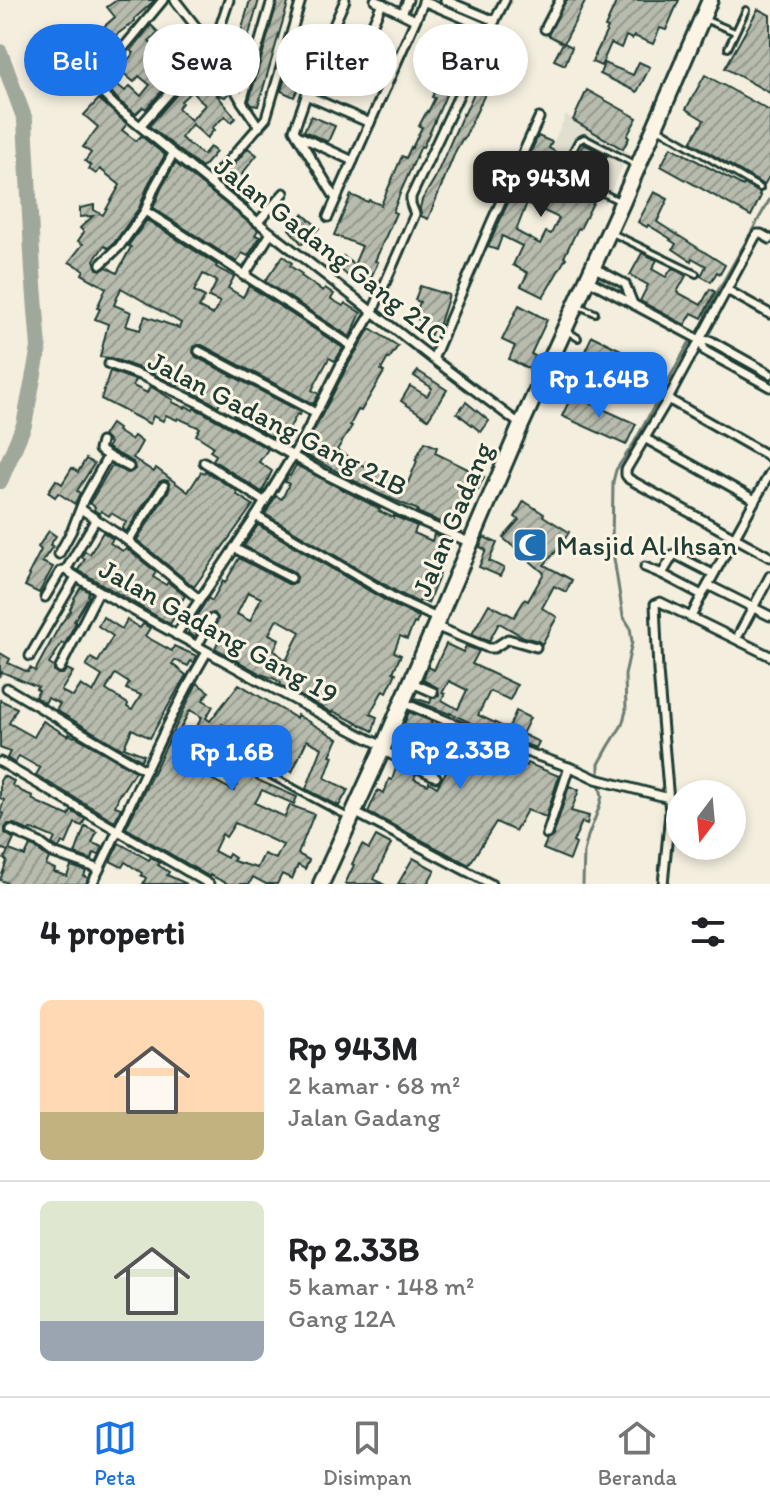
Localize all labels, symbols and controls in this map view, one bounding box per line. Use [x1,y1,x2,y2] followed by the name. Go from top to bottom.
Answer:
[24,24,127,96] chip: Beli
[143,24,260,96] chip: Sewa
[276,24,397,96] chip: Filter
[413,24,528,96] chip: Baru
[208,149,454,351] street label: Jalan Gadang Gang 21C
[467,151,615,219] pin: Rp 943M
[491,161,591,193] text: Rp 943M
[143,343,413,503] street label: Jalan Gadang Gang 21B
[516,352,682,420] pin: Rp 1.64B
[549,362,649,394] text: Rp 1.64B
[404,436,500,601] street label: Jalan Gadang
[511,526,549,564] mosque icon: Masjid Al Ihsan
[556,528,738,562] place label: Masjid Al Ihsan
[94,551,344,711] street label: Jalan Gadang Gang 19
[377,723,543,791] pin: Rp 2.33B
[158,725,306,793] pin: Rp 1.6B
[410,733,510,765] text: Rp 2.33B
[190,735,274,767] text: Rp 1.6B
[666,780,746,860] north arrow
[666,780,746,860] map controls
[686,910,730,954] icon: filters
[40,912,185,953] text: 4 properti
[288,1028,418,1069] text: Rp 943M
[104,1032,200,1128] icon: home
[288,1069,460,1101] text: 2 kamar · 68 m²
[288,1101,441,1133] text: Jalan Gadang
[288,1229,419,1270] text: Rp 2.33B
[104,1233,200,1329] icon: home
[288,1270,474,1302] text: 5 kamar · 148 m²
[288,1302,396,1334] text: Gang 12A
[93,1416,137,1491] tab: Peta
[323,1416,412,1491] tab: Disimpan
[598,1416,677,1491] tab: Beranda

